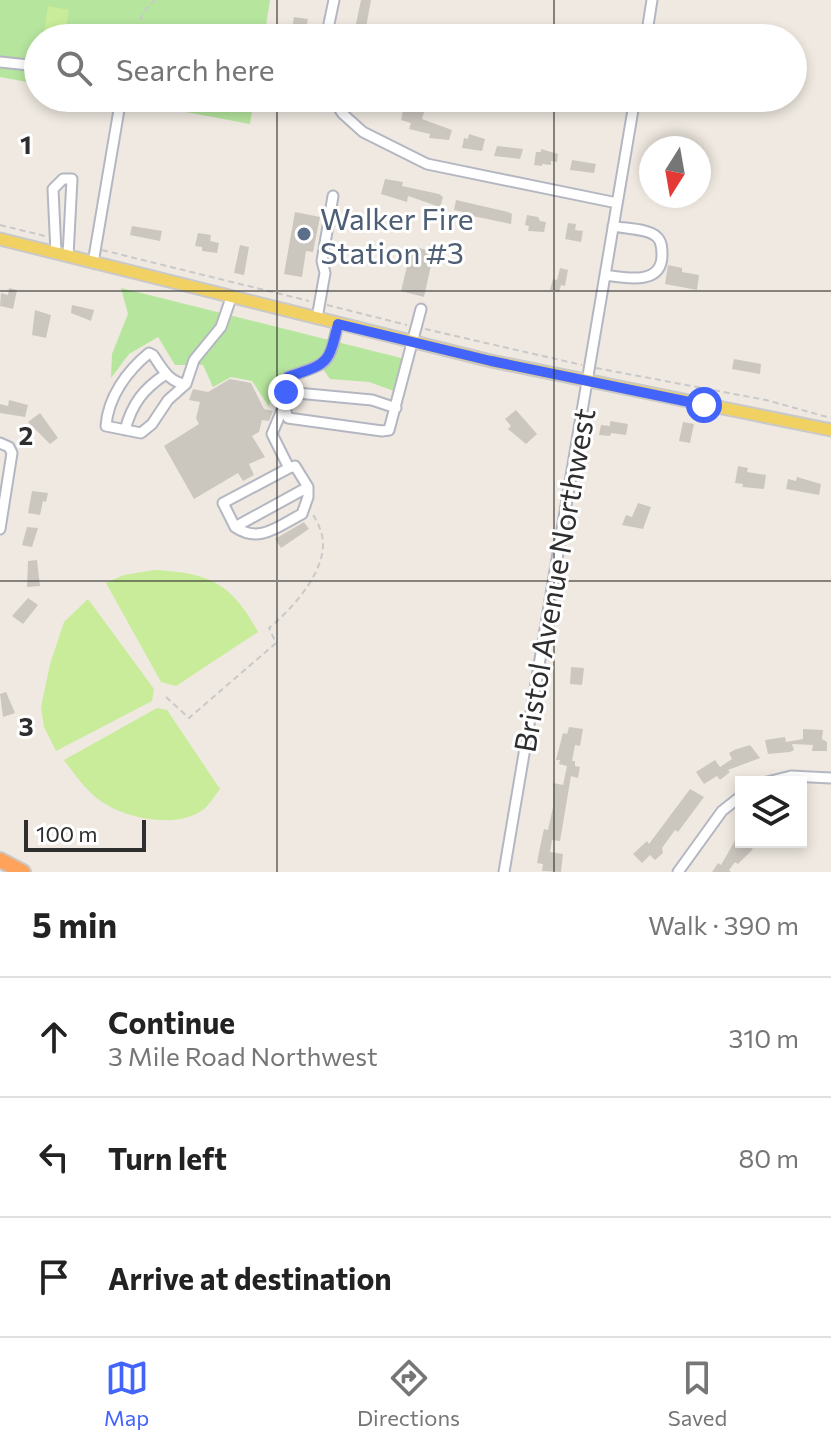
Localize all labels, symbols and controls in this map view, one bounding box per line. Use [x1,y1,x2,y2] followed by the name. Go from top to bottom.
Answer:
[24,24,807,112] search box
[52,46,96,90] icon: search
[116,50,275,87] text: Search here
[20,128,32,159] text: 1
[639,136,711,208] north arrow
[320,199,474,270] place label: Walker Fire Station #3
[295,225,313,243] marker: Walker Fire Station #3
[268,374,304,410] route end
[686,387,722,423] route start
[505,405,601,755] street label: Bristol Avenue Northwest
[19,419,33,450] text: 2
[18,710,34,741] text: 3
[735,776,807,848] map controls
[735,776,807,848] button: layers
[24,816,146,852] scale bar
[36,820,98,847] text: 100 m
[32,903,117,945] text: 5 min
[648,909,799,940] text: Walk · 390 m
[108,1003,235,1040] text: Continue
[32,1015,76,1059] icon: ahead
[728,1022,799,1053] text: 310 m
[108,1040,378,1071] text: 3 Mile Road Northwest
[32,1135,76,1179] icon: left
[108,1139,227,1176] text: Turn left
[739,1142,799,1173] text: 80 m
[32,1255,76,1299] icon: arrive
[108,1259,392,1296] text: Arrive at destination
[104,1356,149,1431] tab: Map
[357,1356,460,1431] tab: Directions
[668,1356,727,1431] tab: Saved

